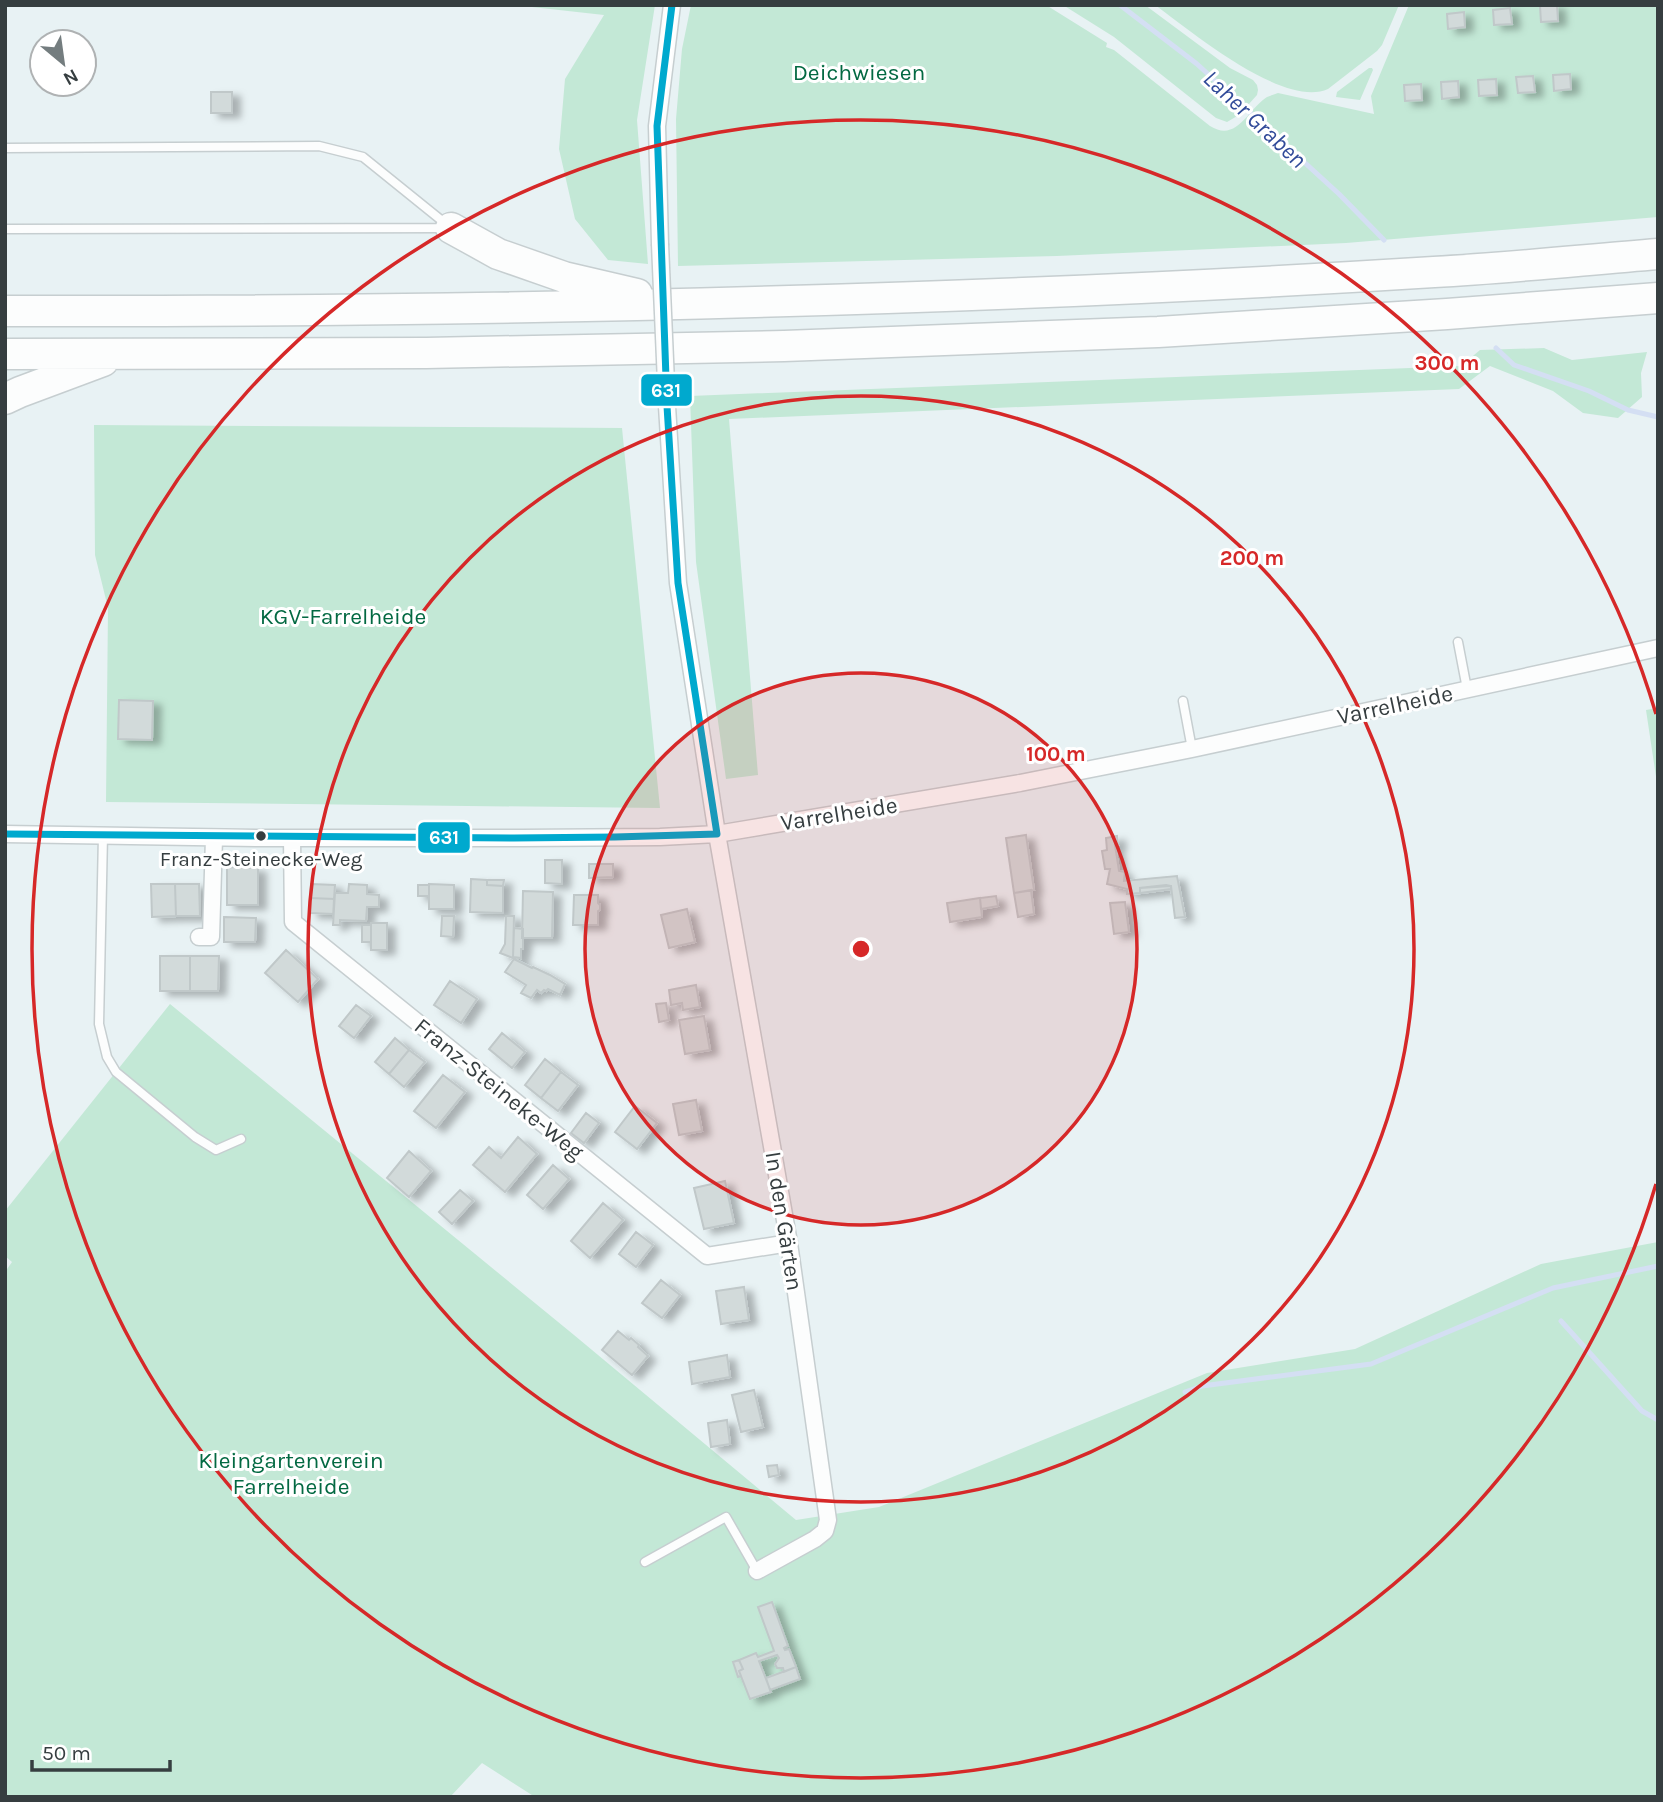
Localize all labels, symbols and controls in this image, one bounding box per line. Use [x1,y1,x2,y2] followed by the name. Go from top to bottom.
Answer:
[28,28,98,98] north arrow
[793,59,925,86] park label: Deichwiesen
[59,64,82,90] text: N
[1198,64,1312,174] water label: Laher Graben
[1415,351,1479,375] text: 300 m
[640,373,693,407] line badge: 631
[651,380,681,402] text: 631
[1220,546,1284,570] text: 200 m
[260,603,426,630] park label: KGV-Farrelheide
[1335,680,1455,730] street label: Varrelheide
[1026,742,1086,766] text: 100 m
[779,791,899,837] street label: Varrelheide
[417,821,471,854] line badge: 631
[429,827,459,849] text: 631
[254,829,268,843] marker: Franz-Steinecke-Weg
[160,847,362,871] place label: Franz-Steinecke-Weg
[849,937,873,961] centre of rings
[409,1012,589,1166] street label: Franz-Steineke-Weg
[760,1149,808,1293] street label: In den Gärten
[198,1447,384,1500] park label: Kleingartenverein Farrelheide
[32,1728,170,1772] scale bar
[42,1741,91,1765] text: 50 m

